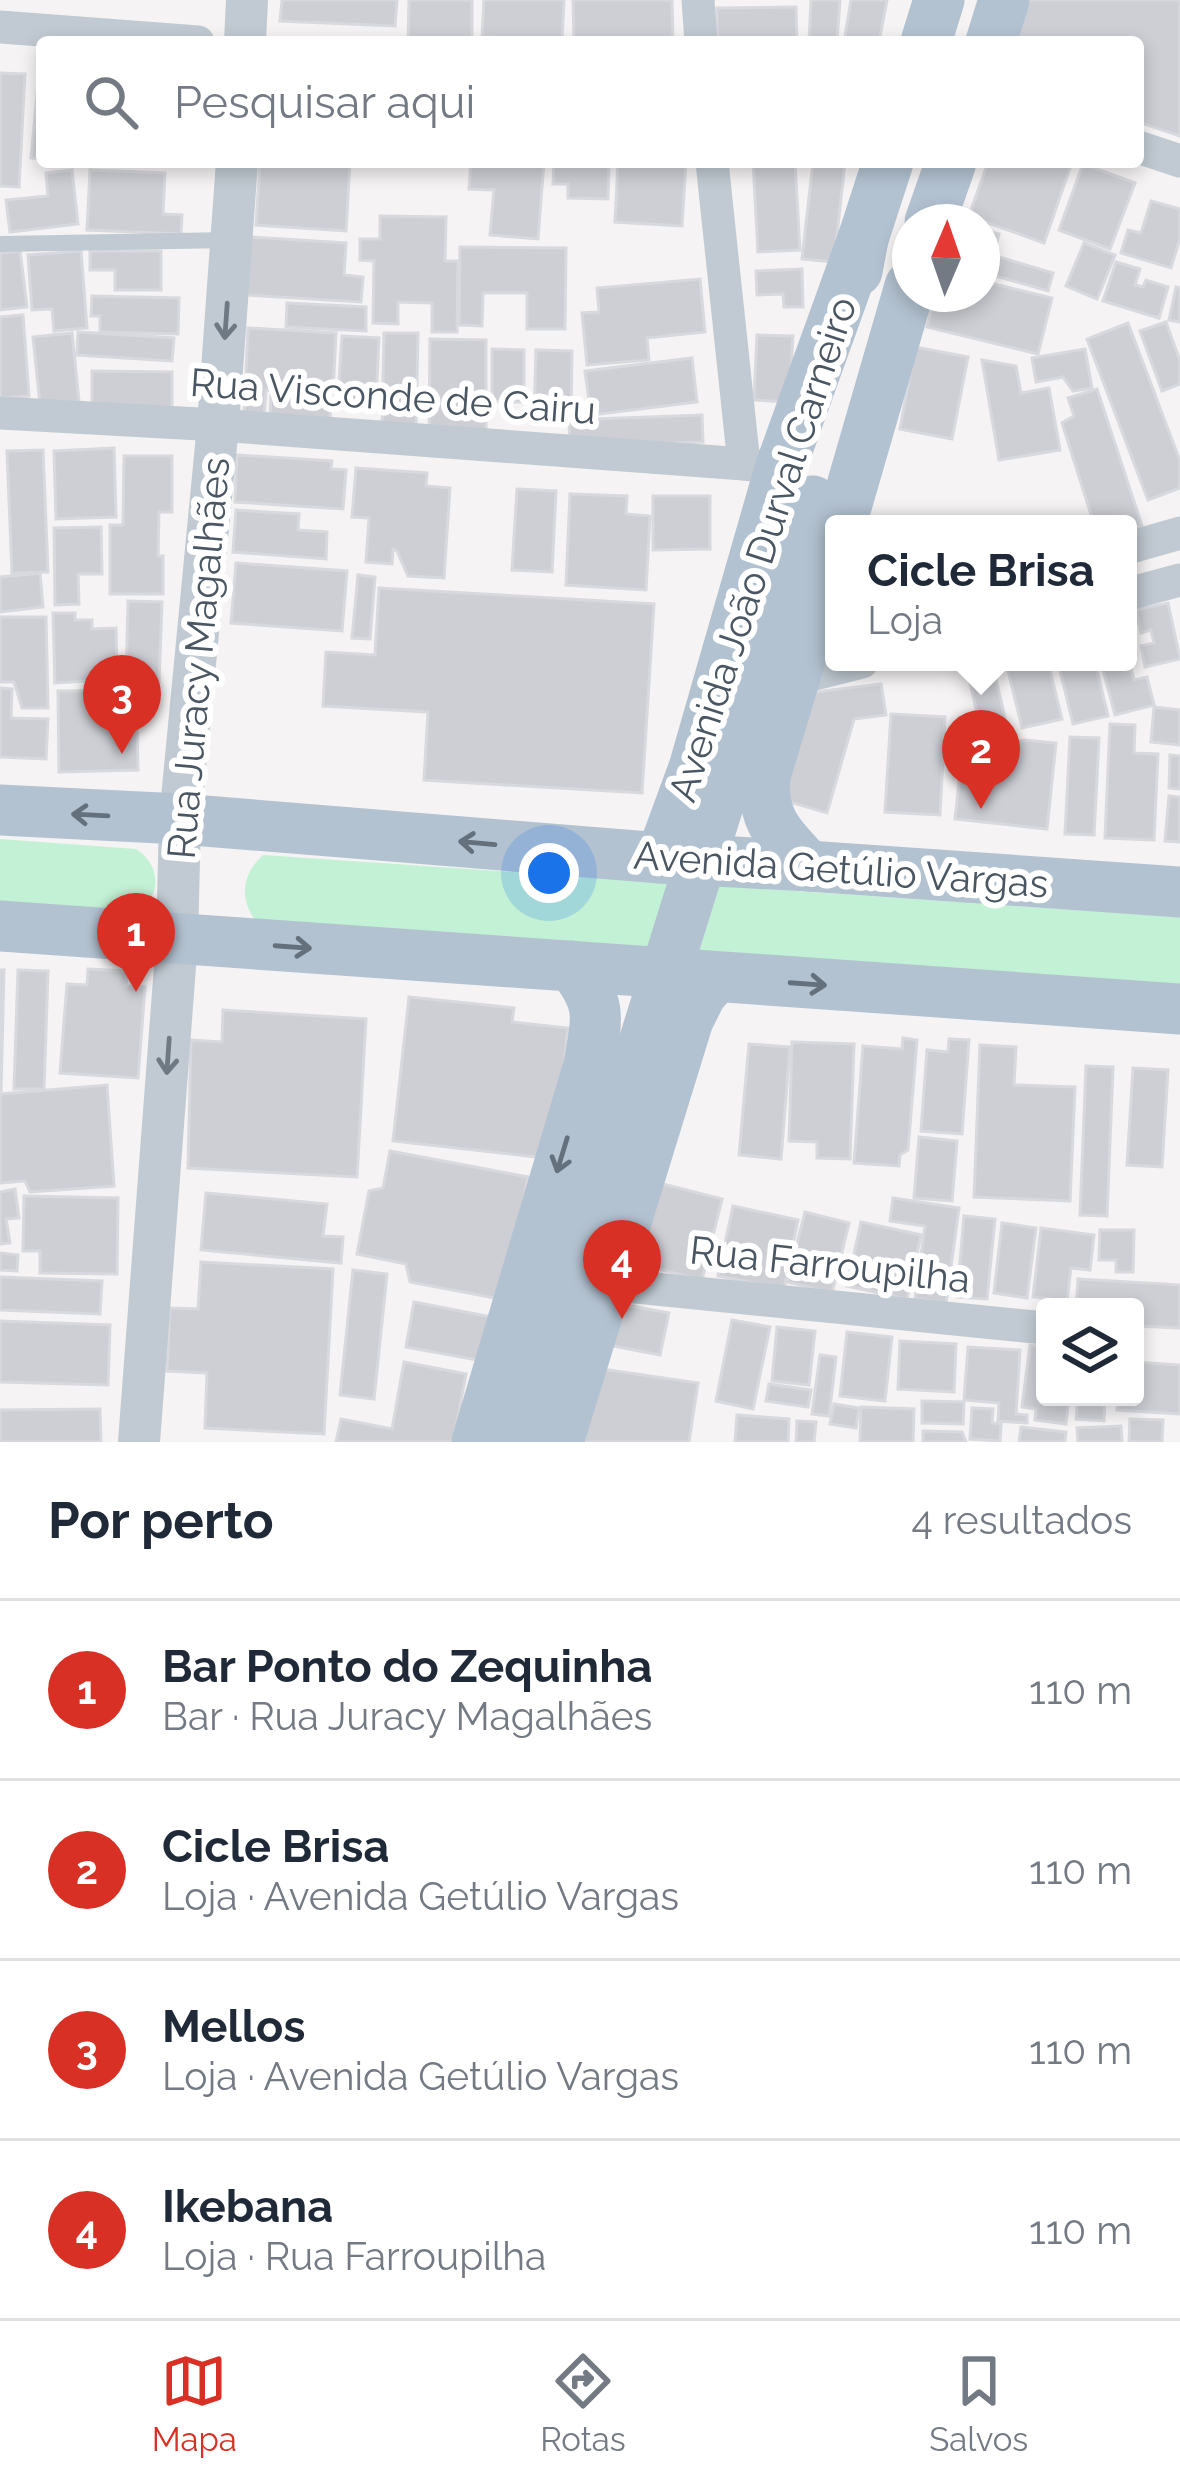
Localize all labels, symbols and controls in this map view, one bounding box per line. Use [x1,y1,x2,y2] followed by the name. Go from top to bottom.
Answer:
[36,36,1144,168] search box
[78,69,144,135] icon: search
[174,76,475,129] text: Pesquisar aqui
[892,204,1000,312] north arrow
[659,291,865,807] street label: Avenida João Durval Carneiro
[215,301,238,340] one-way arrow
[189,359,597,433] street label: Rua Visconde de Cairu
[158,455,238,861] street label: Rua Juracy Magalhães
[825,515,1137,671] popup
[867,544,1095,597] text: Cicle Brisa
[867,597,943,643] text: Loja
[83,655,161,754] pin: 3
[942,710,1020,809] pin: 2
[71,803,110,826] one-way arrow
[458,832,497,855] one-way arrow
[632,832,1050,906] street label: Avenida Getúlio Vargas
[519,843,579,903] your location
[97,893,175,992] pin: 1
[273,936,312,959] one-way arrow
[788,973,827,996] one-way arrow
[156,1036,179,1075] one-way arrow
[550,1135,572,1173] one-way arrow
[583,1220,661,1319] pin: 4
[688,1226,972,1302] street label: Rua Farroupilha
[1036,1298,1144,1406] map controls
[1036,1298,1144,1406] button: layers
[48,1490,274,1550] text: Por perto
[912,1497,1132,1543] text: 4 resultados
[162,1640,652,1693] text: Bar Ponto do Zequinha
[77,1667,97,1713] text: 1
[1029,1667,1132,1713] text: 110 m
[162,1693,652,1739] text: Bar · Rua Juracy Magalhães
[162,1820,389,1873] text: Cicle Brisa
[76,1847,98,1893] text: 2
[1029,1847,1132,1893] text: 110 m
[162,1873,679,1919] text: Loja · Avenida Getúlio Vargas
[162,2000,306,2053] text: Mellos
[76,2027,98,2073] text: 3
[1029,2027,1132,2073] text: 110 m
[162,2053,679,2099] text: Loja · Avenida Getúlio Vargas
[162,2180,333,2233] text: Ikebana
[76,2207,98,2253] text: 4
[1029,2207,1132,2253] text: 110 m
[162,2233,546,2279] text: Loja · Rua Farroupilha
[152,2348,237,2459] tab: Mapa
[540,2348,626,2459] tab: Rotas
[929,2348,1028,2459] tab: Salvos

